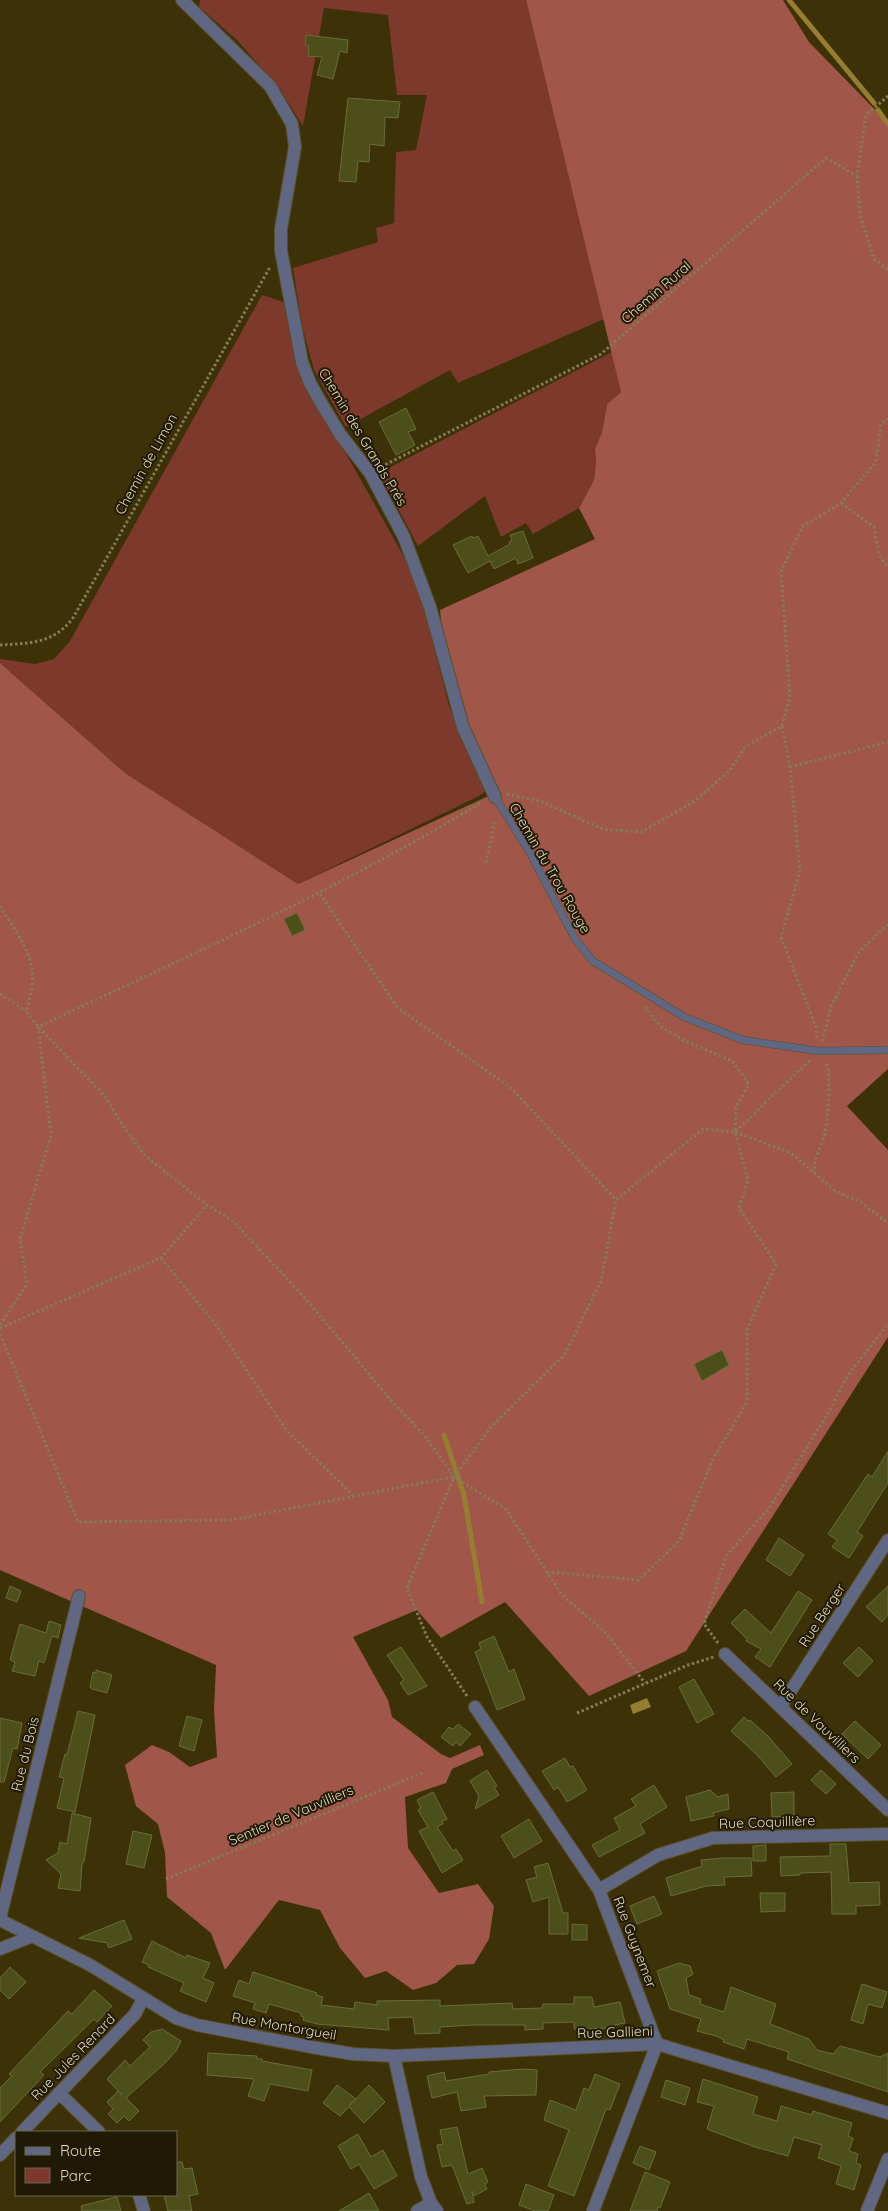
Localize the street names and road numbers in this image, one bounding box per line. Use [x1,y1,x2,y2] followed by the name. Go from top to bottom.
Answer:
[617,257,695,327] street label: Chemin Rural
[315,365,411,509] street label: Chemin des Grands Prés
[111,410,181,518] street label: Chemin de Limon
[505,799,595,937] street label: Chemin du Trou Rouge
[795,1579,850,1650] street label: Rue Berger
[770,1675,864,1767] street label: Rue de Vauvilliers
[7,1715,43,1793] street label: Rue du Bois
[226,1781,356,1849] street label: Sentier de Vauvilliers
[719,1811,816,1833] street label: Rue Coquillière
[609,1894,661,1991] street label: Rue Guynemer
[230,2008,338,2044] street label: Rue Montorgueil
[27,2010,119,2104] street label: Rue Jules Renard
[577,2022,653,2042] street label: Rue Gallieni

